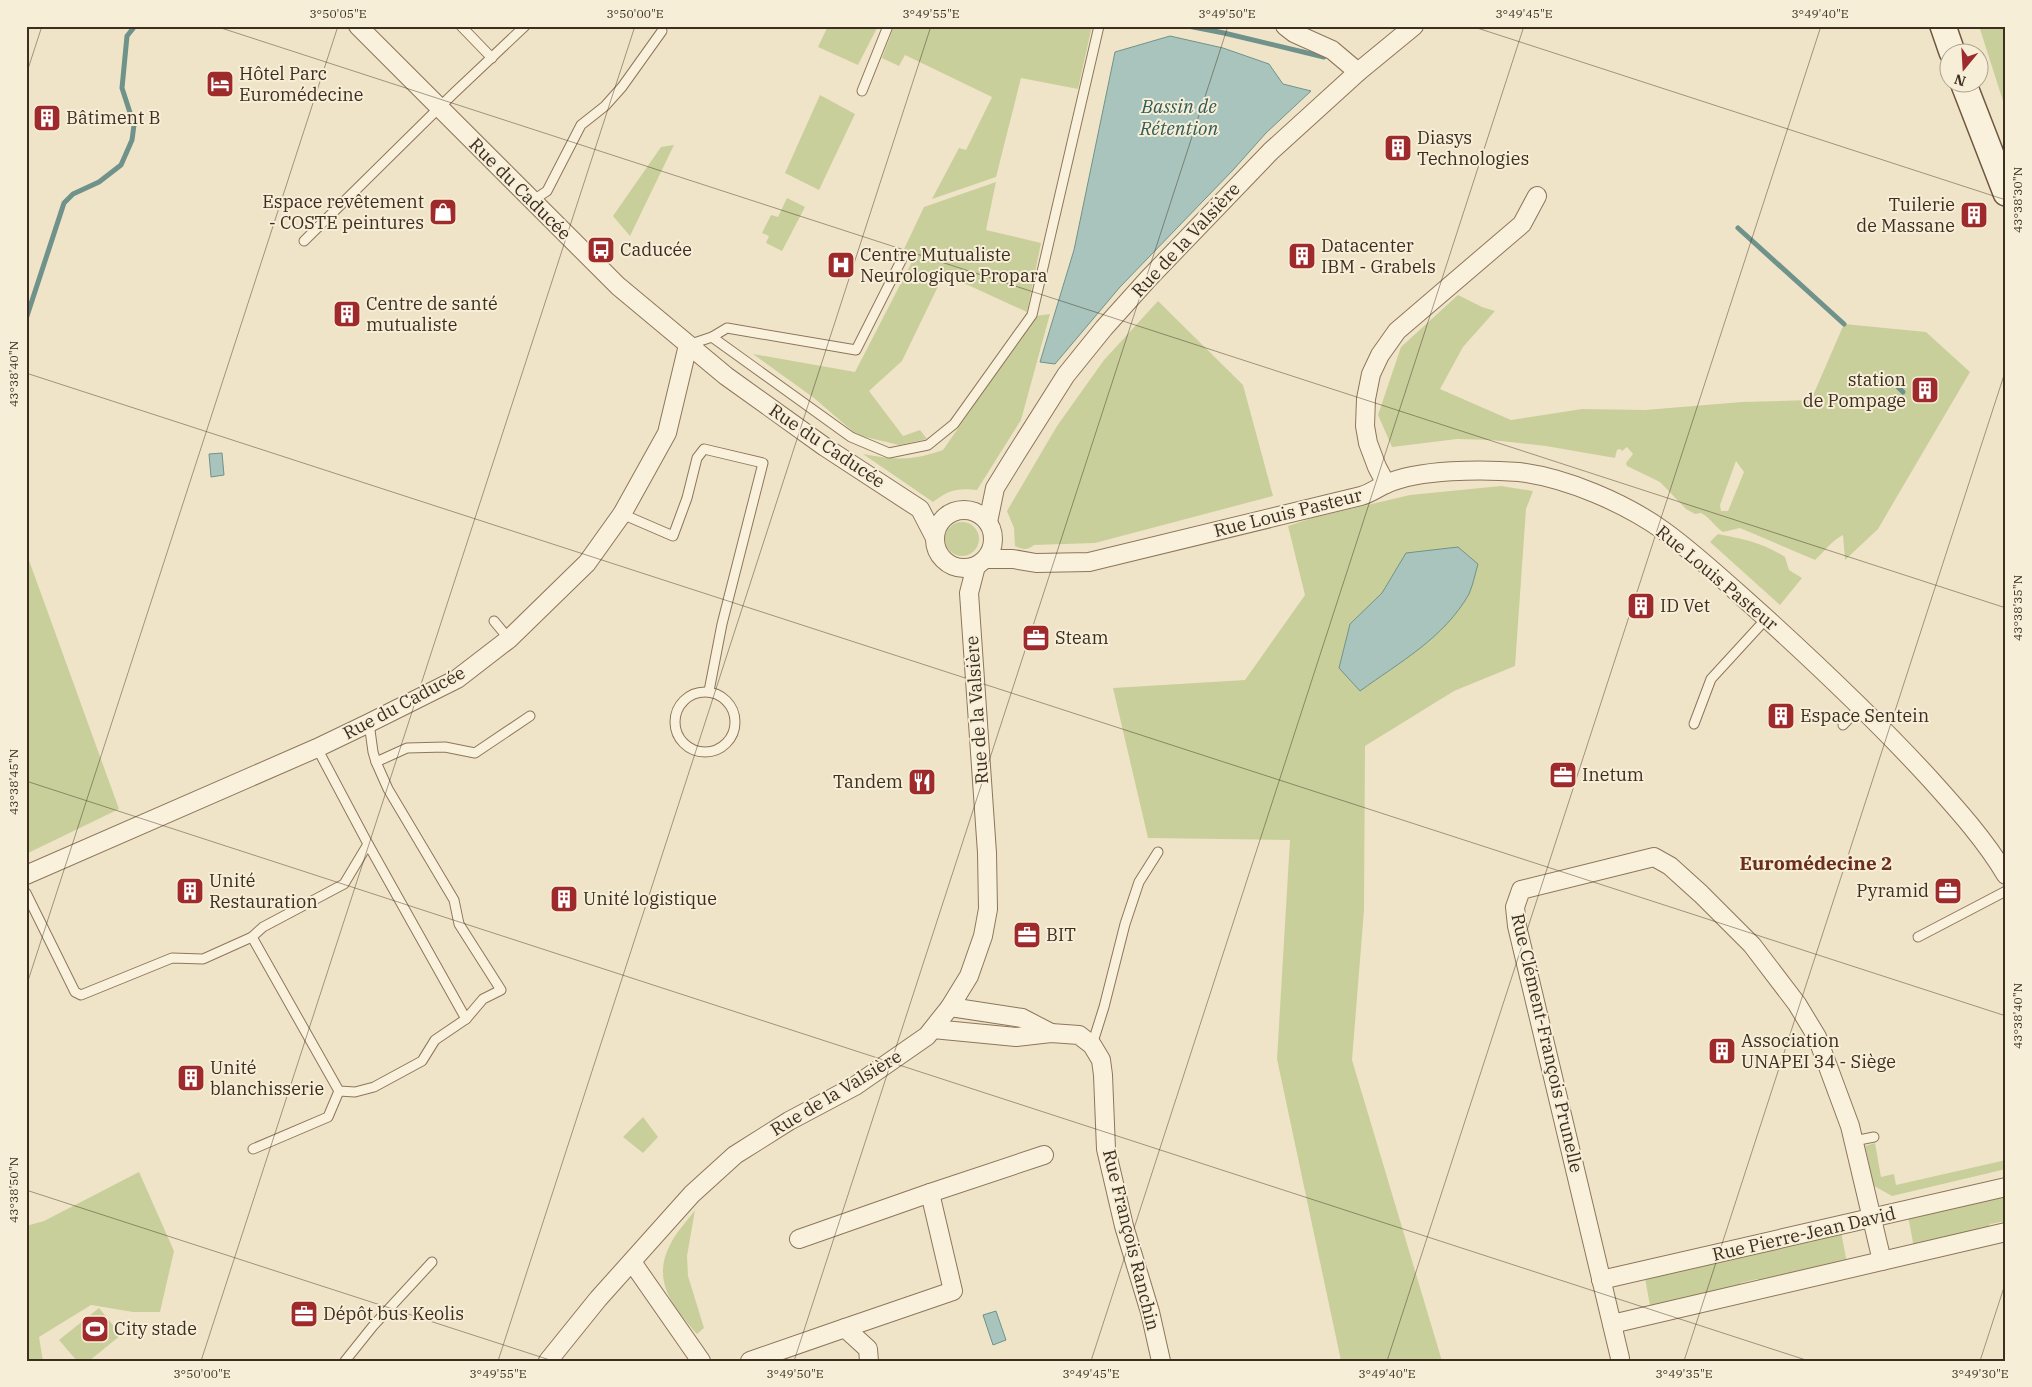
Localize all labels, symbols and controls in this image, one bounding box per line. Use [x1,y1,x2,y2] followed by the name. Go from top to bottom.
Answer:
[309,6,367,21] text: 3°50'05"E
[606,6,664,21] text: 3°50'00"E
[902,6,960,21] text: 3°49'55"E
[1198,6,1256,21] text: 3°49'50"E
[1495,6,1553,21] text: 3°49'45"E
[1791,6,1849,21] text: 3°49'40"E
[1940,42,1990,92] north arrow
[239,62,364,106] place label: Hôtel Parc Euromédecine
[205,69,235,99] hotel icon: Hôtel Parc Euromédecine
[1952,70,1968,91] text: N
[1139,94,1218,140] water label: Bassin de Rétention
[32,103,62,133] building icon: Bâtiment B
[66,106,161,129] place label: Bâtiment B
[1417,126,1529,170] place label: Diasys Technologies
[464,133,576,245] street label: Rue du Caducée
[1383,133,1413,163] building icon: Diasys Technologies
[2010,167,2025,233] text: 43°38'30"N
[1126,177,1245,302] street label: Rue de la Valsière
[262,190,424,234] place label: Espace revêtement - COSTE peintures
[1856,193,1955,237] place label: Tuilerie de Massane
[428,197,458,227] shop icon: Espace revêtement - COSTE peintures
[1959,200,1989,230] building icon: Tuilerie de Massane
[1321,234,1436,278] place label: Datacenter IBM - Grabels
[586,235,616,265] bus stop icon: Caducée
[620,238,692,261] place label: Caducée
[1287,241,1317,271] building icon: Datacenter IBM - Grabels
[860,243,1048,287] place label: Centre Mutualiste Neurologique Propara
[826,250,856,280] hospital icon: Centre Mutualiste Neurologique Propara
[366,292,498,336] place label: Centre de santé mutualiste
[332,299,362,329] building icon: Centre de santé mutualiste
[6,341,21,407] text: 43°38'40"N
[1803,368,1906,412] place label: station de Pompage
[1910,375,1940,405] building icon: station de Pompage
[765,398,890,493] street label: Rue du Caducée
[1211,483,1365,542] street label: Rue Louis Pasteur
[1652,520,1783,635] street label: Rue Louis Pasteur
[2010,575,2025,641] text: 43°38'35"N
[1626,591,1656,621] building icon: ID Vet
[1660,594,1710,617] place label: ID Vet
[1021,623,1051,653] office icon: Steam
[1055,626,1109,649] place label: Steam
[960,635,993,785] street label: Rue de la Valsière
[339,661,469,744] street label: Rue du Caducée
[1766,701,1796,731] building icon: Espace Sentein
[1800,704,1929,727] place label: Espace Sentein
[6,749,21,815] text: 43°38'45"N
[1548,760,1578,790] office icon: Inetum
[1582,763,1644,786] place label: Inetum
[907,767,937,797] restaurant icon: Tandem
[833,770,903,793] place label: Tandem
[1740,851,1892,875] district label: Euromédecine 2
[209,869,318,913] place label: Unité Restauration
[175,876,205,906] building icon: Unité Restauration
[1933,876,1963,906] office icon: Pyramid
[1856,879,1929,902] place label: Pyramid
[549,884,579,914] building icon: Unité logistique
[583,887,717,910] place label: Unité logistique
[1506,911,1589,1175] street label: Rue Clément-François Prunelle
[1012,920,1042,950] office icon: BIT
[1046,923,1076,946] place label: BIT
[2010,983,2025,1049] text: 43°38'40"N
[1741,1029,1896,1073] place label: Association UNAPEI 34 - Siège
[1707,1036,1737,1066] building icon: Association UNAPEI 34 - Siège
[766,1044,905,1141] street label: Rue de la Valsière
[210,1056,324,1100] place label: Unité blanchisserie
[176,1063,206,1093] building icon: Unité blanchisserie
[1098,1147,1165,1333] street label: Rue François Ranchin
[6,1157,21,1223] text: 43°38'50"N
[1710,1201,1898,1266] street label: Rue Pierre-Jean David
[289,1299,319,1329] office icon: Dépôt bus Keolis
[323,1302,464,1325] place label: Dépôt bus Keolis
[80,1314,110,1344] sports icon: City stade
[114,1317,197,1340] place label: City stade
[173,1366,231,1381] text: 3°50'00"E
[469,1366,527,1381] text: 3°49'55"E
[766,1366,824,1381] text: 3°49'50"E
[1062,1366,1120,1381] text: 3°49'45"E
[1358,1366,1416,1381] text: 3°49'40"E
[1655,1366,1713,1381] text: 3°49'35"E
[1951,1366,2009,1381] text: 3°49'30"E

